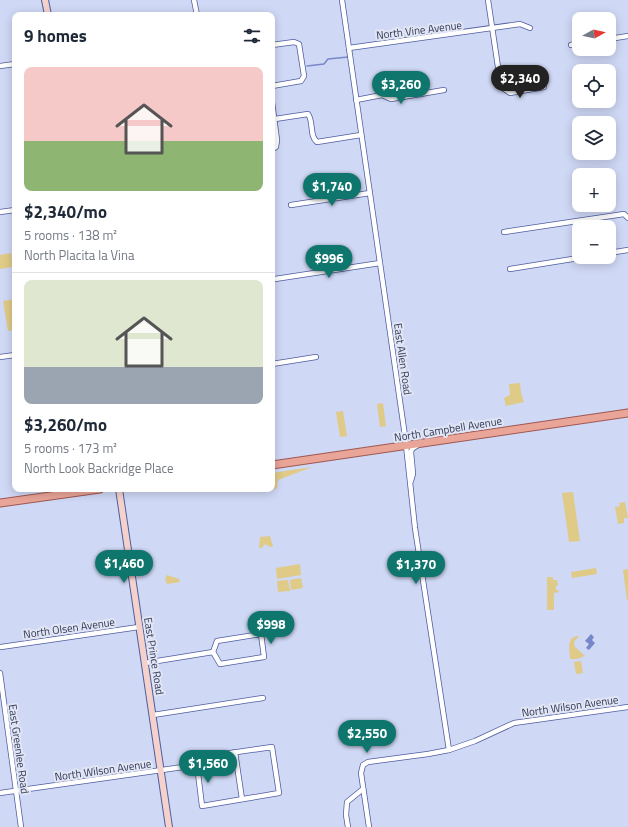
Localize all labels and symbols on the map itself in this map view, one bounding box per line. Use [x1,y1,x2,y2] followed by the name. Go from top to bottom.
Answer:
[572,12,616,56] north arrow
[375,17,463,43] street label: North Vine Avenue
[487,65,553,99] pin: $2,340
[368,71,434,105] pin: $3,260
[299,173,365,207] pin: $1,740
[305,245,353,279] pin: $996
[390,322,416,396] street label: East Allen Road
[393,413,503,445] street label: North Campbell Avenue
[91,550,157,584] pin: $1,460
[383,551,449,585] pin: $1,370
[247,611,295,645] pin: $998
[22,614,116,642] street label: North Olsen Avenue
[140,616,168,696] street label: East Prince Road
[521,691,620,721] street label: North Wilson Avenue
[5,703,33,795] street label: East Greenlee Road
[334,720,400,754] pin: $2,550
[175,750,241,784] pin: $1,560
[54,755,153,785] street label: North Wilson Avenue

